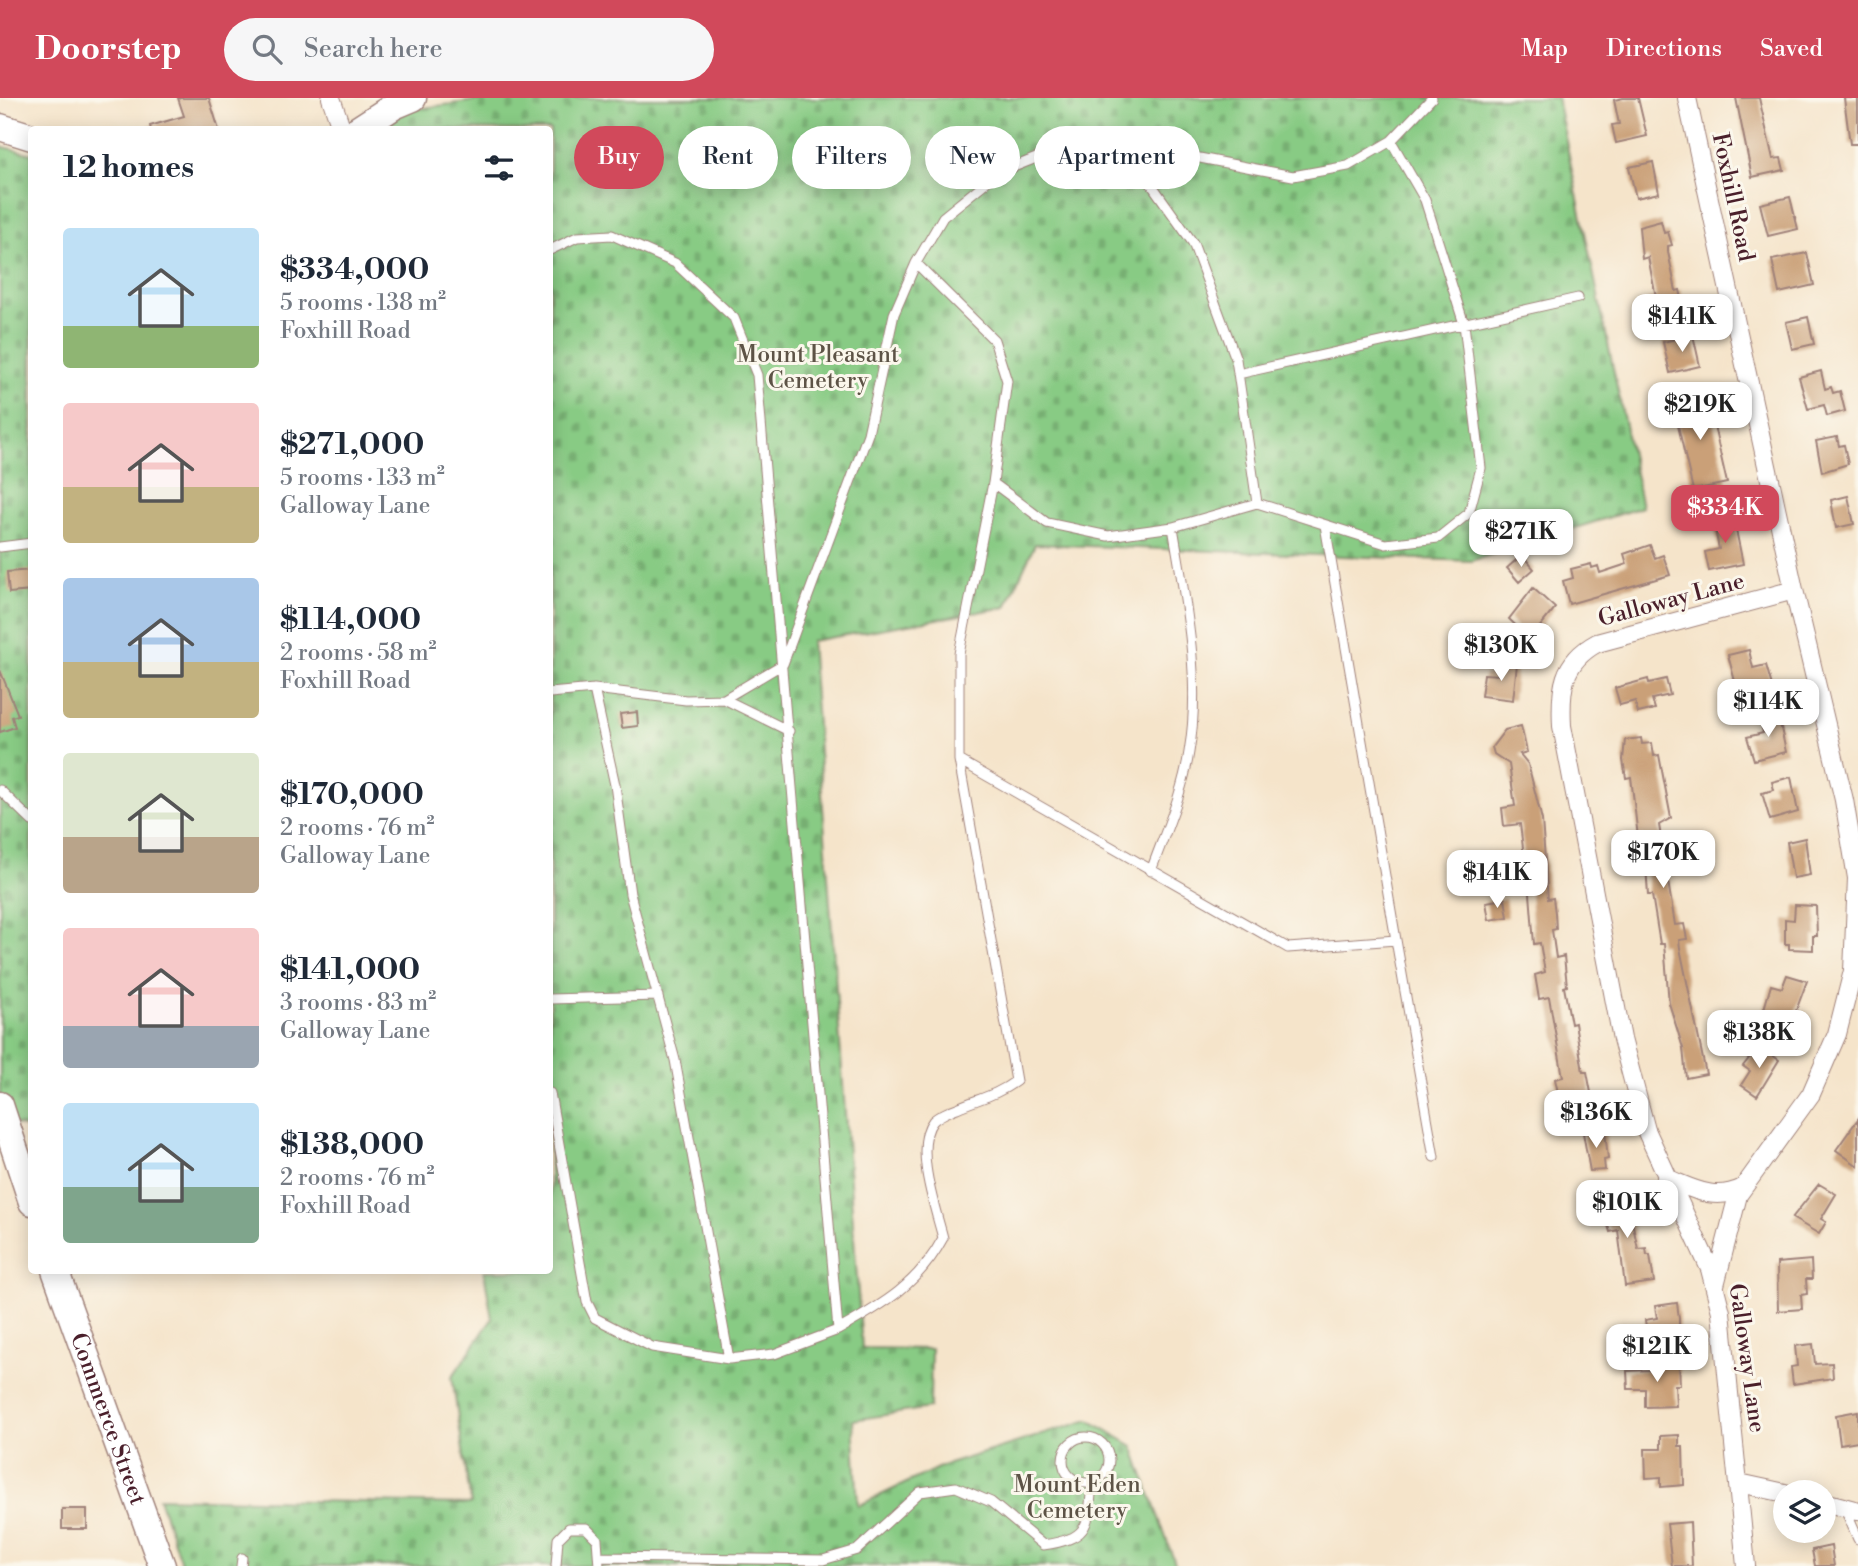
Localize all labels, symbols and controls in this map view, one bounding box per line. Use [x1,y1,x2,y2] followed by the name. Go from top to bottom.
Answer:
[224,18,714,81] search box
[35,29,182,70] text: Doorstep
[248,30,286,68] icon: search
[304,33,443,65] text: Search here
[1521,34,1568,64] text: Map
[1606,34,1722,64] text: Directions
[1760,34,1823,64] text: Saved
[574,126,664,189] chip: Buy
[678,126,778,189] chip: Rent
[792,126,911,189] chip: Filters
[925,126,1020,189] chip: New
[1034,126,1200,189] chip: Apartment
[1706,130,1760,264] street label: Foxhill Road
[63,149,194,187] text: 12 homes
[480,149,518,187] icon: filters
[280,251,429,289] text: $334,000
[119,256,203,340] icon: home
[280,289,446,317] text: 5 rooms · 138 m²
[1633,294,1731,354] pin: $141K
[1648,303,1716,331] text: $141K
[280,317,411,345] text: Foxhill Road
[737,341,899,395] park label: Mount Pleasant Cemetery
[1651,382,1749,442] pin: $219K
[1664,391,1736,419] text: $219K
[280,426,424,464] text: $271,000
[119,431,203,515] icon: home
[280,464,445,492] text: 5 rooms · 133 m²
[1676,486,1774,545] pin: $334K
[280,492,430,520] text: Galloway Lane
[1687,494,1763,522] text: $334K
[1472,510,1570,569] pin: $271K
[1485,518,1557,546] text: $271K
[1595,567,1747,633] street label: Galloway Lane
[280,601,421,639] text: $114,000
[119,606,203,690] icon: home
[1452,624,1550,683] pin: $130K
[1464,632,1538,660] text: $130K
[280,639,437,667] text: 2 rooms · 58 m²
[280,667,411,695] text: Foxhill Road
[1719,680,1817,739] pin: $114K
[1733,688,1803,716] text: $114K
[280,776,424,814] text: $170,000
[119,781,203,865] icon: home
[280,814,435,842] text: 2 rooms · 76 m²
[1614,830,1712,890] pin: $170K
[1627,839,1699,867] text: $170K
[280,842,430,870] text: Galloway Lane
[1448,850,1546,910] pin: $141K
[1463,859,1531,887] text: $141K
[280,951,420,989] text: $141,000
[119,956,203,1040] icon: home
[280,989,436,1017] text: 3 rooms · 83 m²
[1710,1010,1808,1070] pin: $138K
[280,1017,430,1045] text: Galloway Lane
[1723,1019,1795,1047] text: $138K
[1547,1090,1645,1150] pin: $136K
[1560,1099,1632,1127] text: $136K
[280,1126,424,1164] text: $138,000
[119,1131,203,1215] icon: home
[280,1164,435,1192] text: 2 rooms · 76 m²
[1578,1180,1676,1240] pin: $101K
[1592,1189,1662,1217] text: $101K
[280,1192,411,1220] text: Foxhill Road
[1723,1282,1771,1435] street label: Galloway Lane
[1608,1324,1706,1384] pin: $121K
[64,1329,152,1509] street label: Commerce Street
[1622,1333,1692,1361] text: $121K
[1013,1471,1141,1525] park label: Mount Eden Cemetery
[1773,1480,1836,1543] map controls
[1773,1480,1836,1543] button: layers

